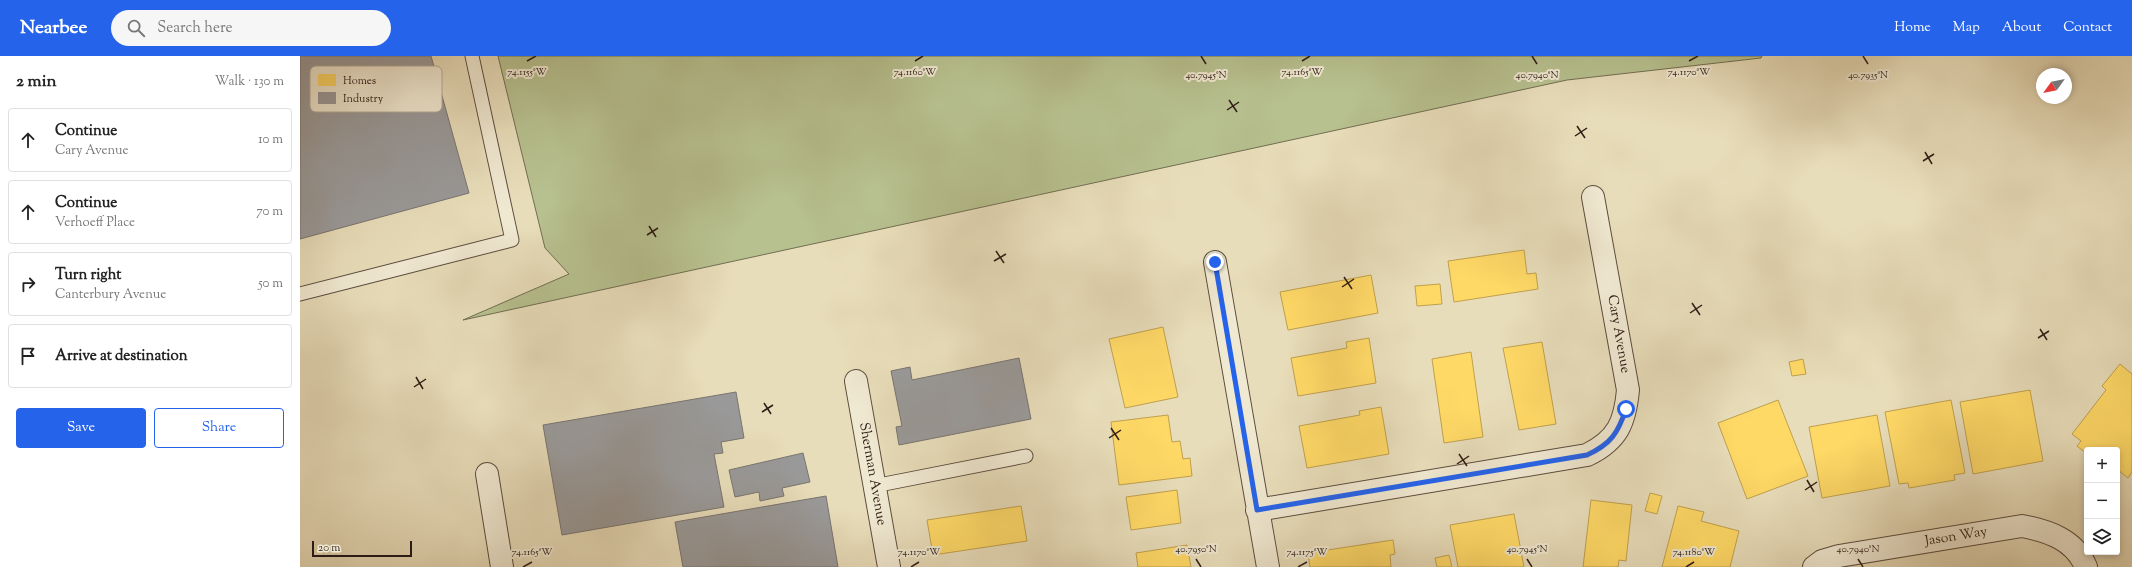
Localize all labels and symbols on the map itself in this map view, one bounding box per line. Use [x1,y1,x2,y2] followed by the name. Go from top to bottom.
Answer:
[507,65,547,80] text: 74.1155°W
[894,65,936,80] text: 74.1160°W
[1282,65,1322,80] text: 74.1165°W
[1668,65,1710,80] text: 74.1170°W
[310,66,442,112] legend
[1185,68,1227,83] text: 40.7945°N
[1516,68,1558,83] text: 40.7940°N
[1848,68,1888,83] text: 40.7935°N
[2036,68,2072,104] north arrow
[343,73,376,89] text: Homes
[343,91,384,107] text: Industry
[1206,253,1224,271] route end
[1601,293,1635,375] street label: Cary Avenue
[1617,400,1635,418] route start
[853,421,891,527] street label: Sherman Avenue
[1922,522,1989,552] street label: Jason Way
[312,539,412,558] scale bar
[1175,542,1217,557] text: 40.7950°N
[1506,542,1548,557] text: 40.7945°N
[1837,542,1879,557] text: 40.7940°N
[512,545,552,560] text: 74.1165°W
[898,545,940,560] text: 74.1170°W
[1287,545,1327,560] text: 74.1175°W
[1673,545,1715,560] text: 74.1180°W

